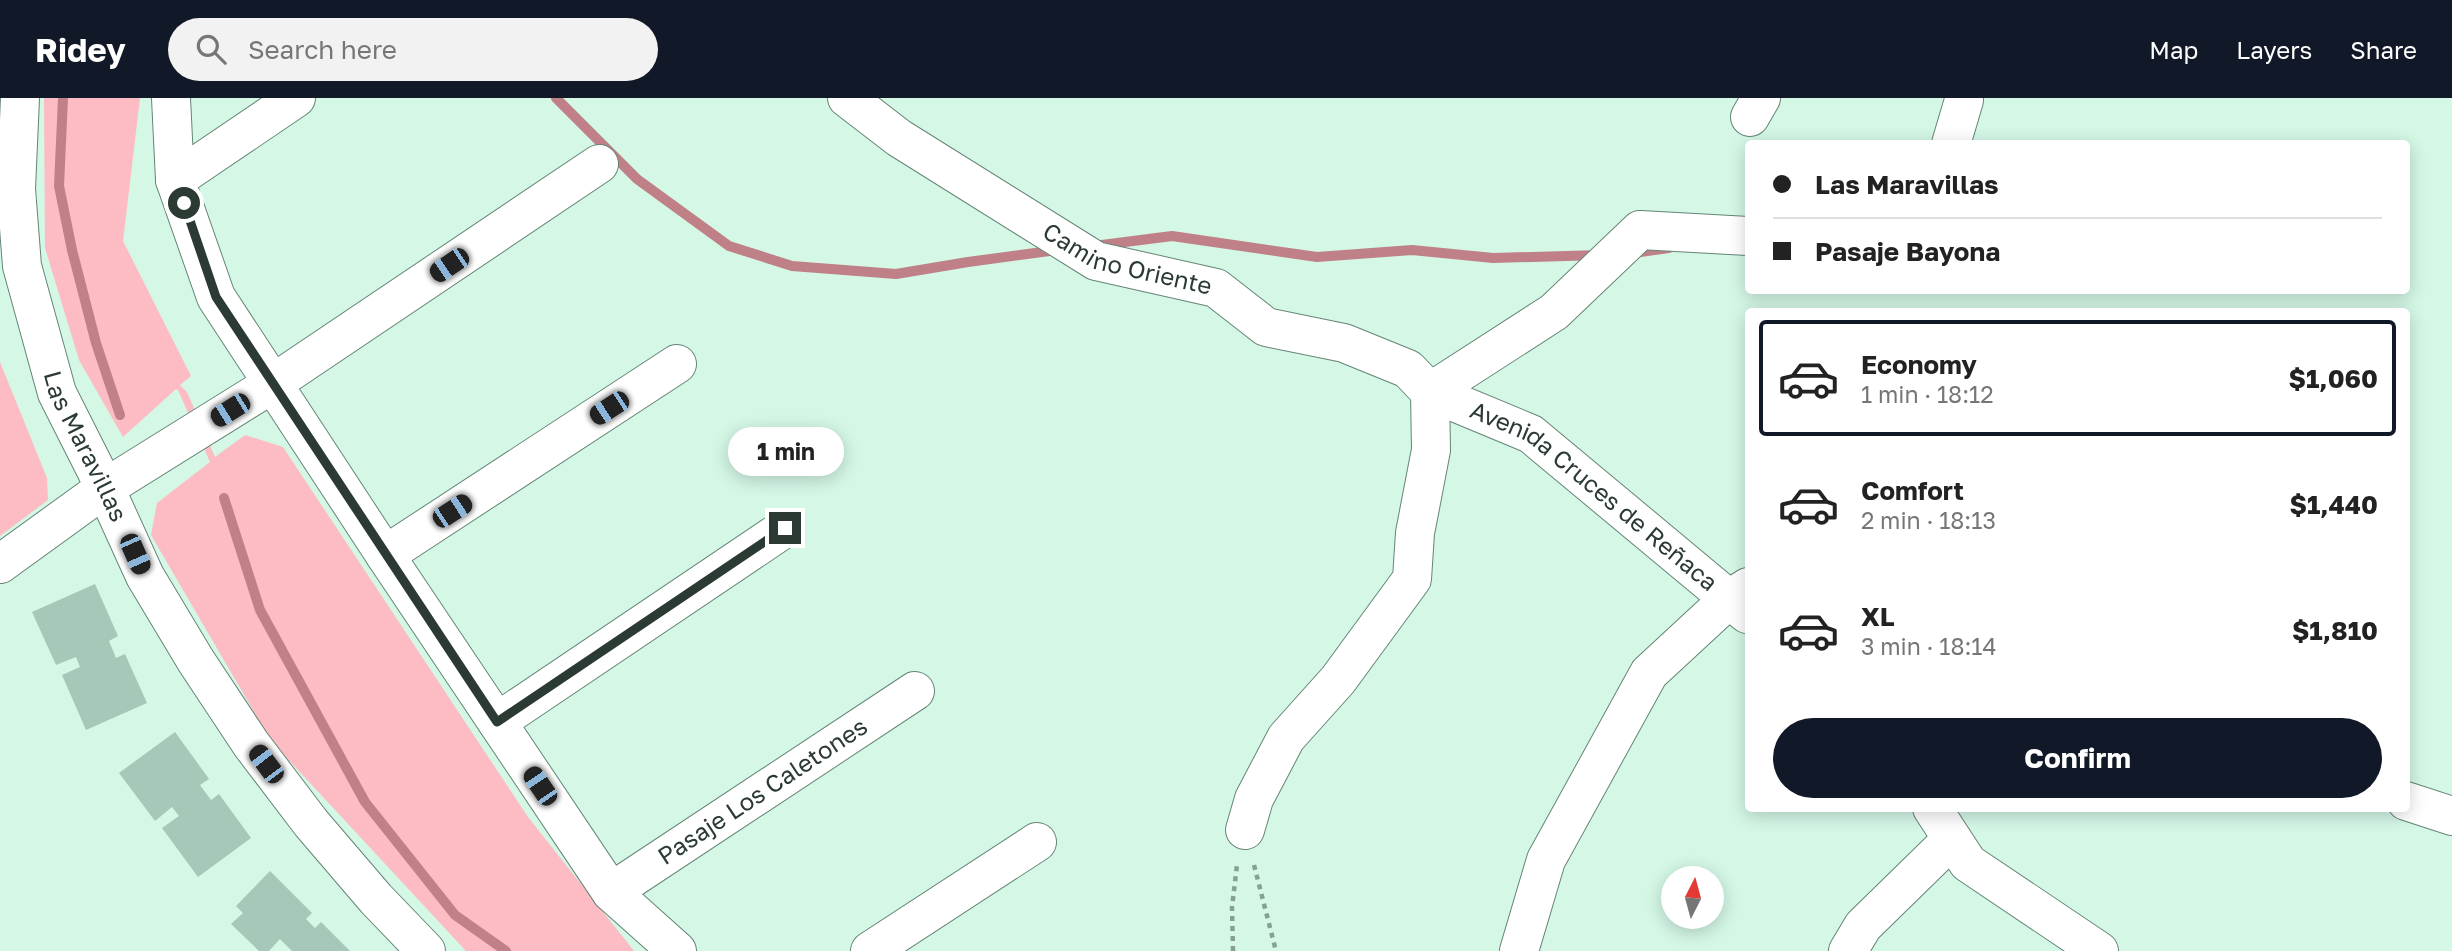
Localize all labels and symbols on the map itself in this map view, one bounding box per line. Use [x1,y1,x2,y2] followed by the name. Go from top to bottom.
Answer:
[168,187,200,219] route start
[1038,216,1215,300] street label: Camino Oriente
[426,245,473,285] car
[39,367,134,526] street label: Las Maravillas
[586,388,633,428] car
[207,390,254,430] car
[1466,394,1724,596] street label: Avenida Cruces de Reñaca
[727,426,843,476] callout: 1 min
[429,491,476,531] car
[769,512,801,544] route end
[117,531,154,577] car
[652,711,872,870] street label: Pasaje Los Caletones
[245,741,288,787] car
[520,763,561,809] car
[1661,866,1724,929] north arrow

